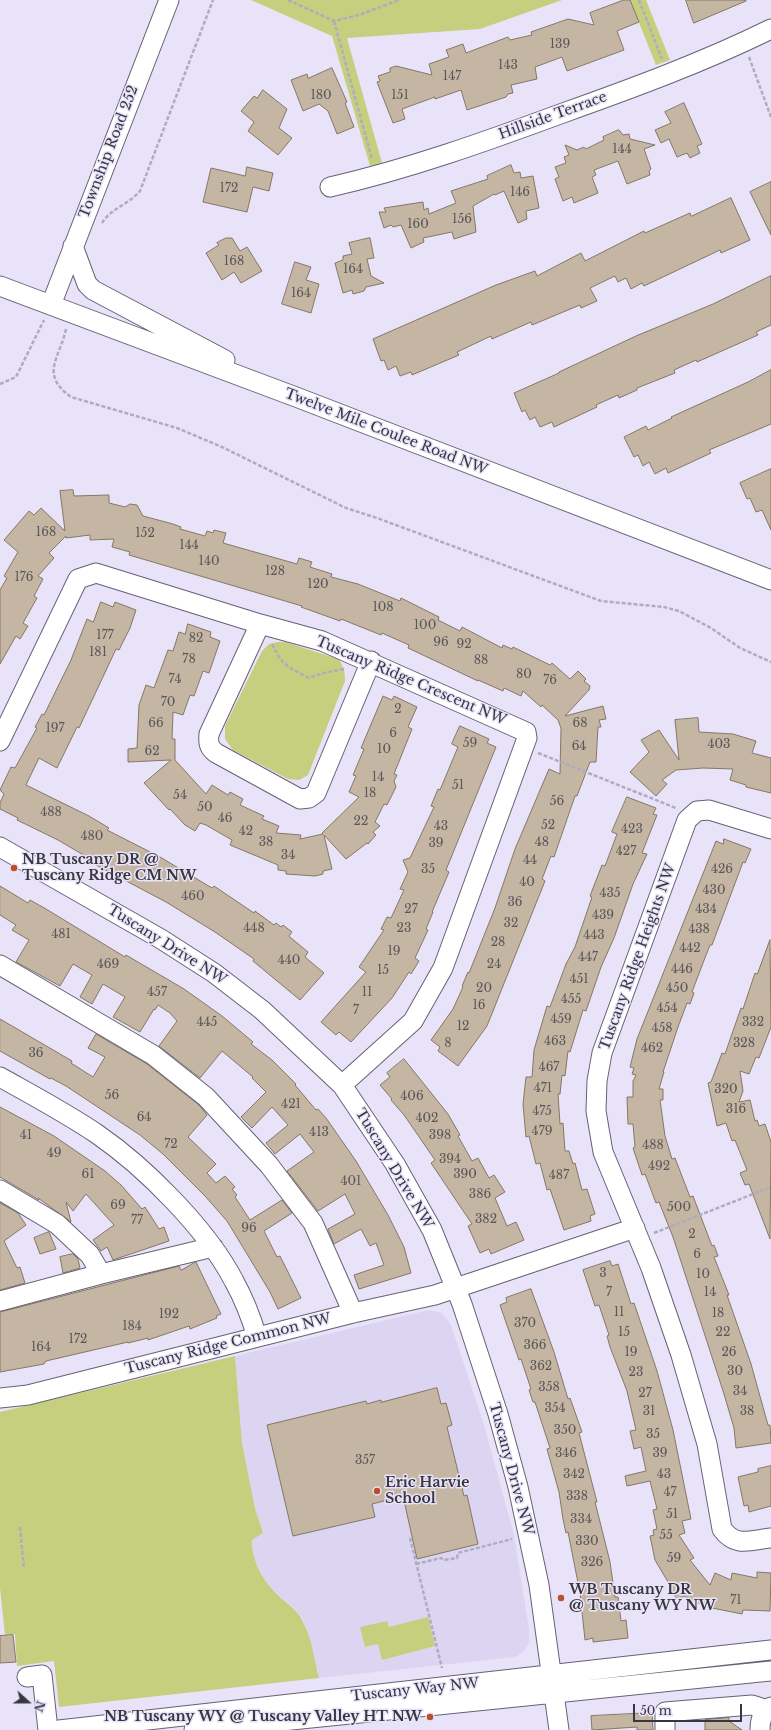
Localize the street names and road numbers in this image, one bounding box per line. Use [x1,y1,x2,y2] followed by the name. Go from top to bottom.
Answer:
[76,83,142,221] street label: Township Road 252
[497,89,609,143] street label: Hillside Terrace
[282,385,490,479] street label: Twelve Mile Coulee Road NW
[313,633,509,729] street label: Tuscany Ridge Crescent NW
[596,861,680,1053] street label: Tuscany Ridge Heights NW
[105,902,229,988] street label: Tuscany Drive NW
[352,1106,436,1232] street label: Tuscany Drive NW
[123,1310,333,1378] street label: Tuscany Ridge Common NW
[485,1401,537,1537] street label: Tuscany Drive NW
[350,1675,480,1705] street label: Tuscany Way NW

